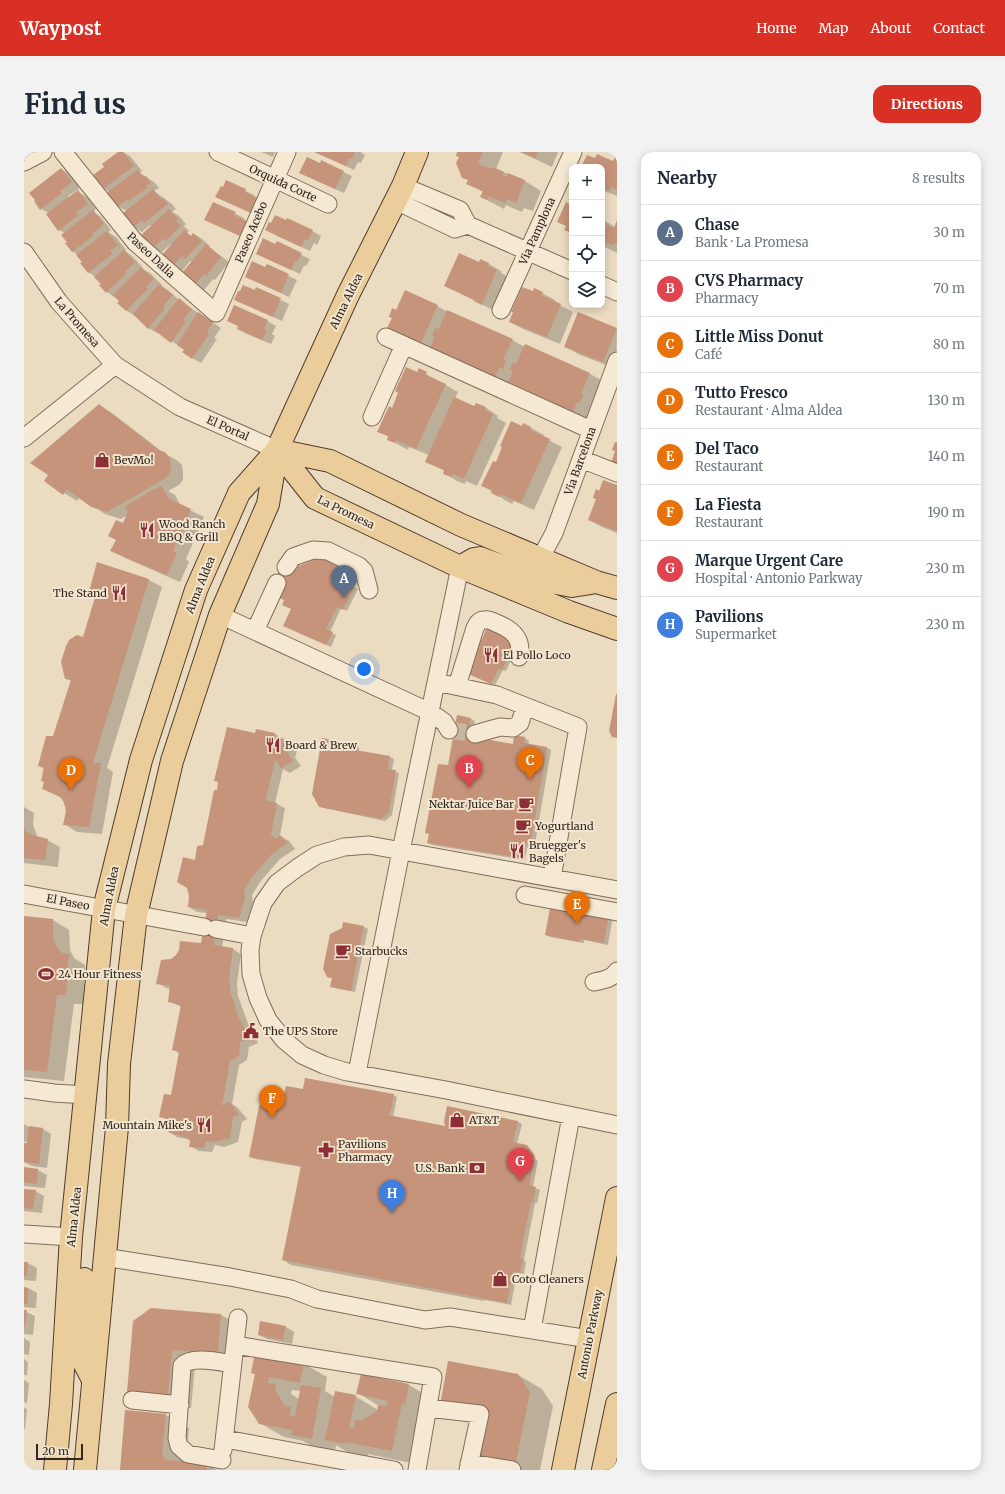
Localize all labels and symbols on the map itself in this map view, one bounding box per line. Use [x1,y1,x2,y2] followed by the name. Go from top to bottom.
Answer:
[247,161,319,205] street label: Orquida Corte
[515,195,558,268] street label: Via Pamplona
[232,199,270,265] street label: Paseo Acebo
[124,229,178,281] street label: Paseo Dalia
[326,271,366,332] street label: Alma Aldea
[51,294,103,350] street label: La Promesa
[205,412,252,444] street label: El Portal
[561,425,599,498] street label: Via Barcelona
[93,451,111,469] shop icon: BevMo!
[114,453,154,467] place label: BevMo!
[315,492,377,532] street label: La Promesa
[158,517,226,544] place label: Wood Ranch BBQ & Grill
[138,521,156,539] restaurant icon: Wood Ranch BBQ & Grill
[182,554,218,617] street label: Alma Aldea
[331,565,357,598] pin: A
[110,584,128,602] restaurant icon: The Stand
[53,586,107,600] place label: The Stand
[482,646,500,664] restaurant icon: El Pollo Loco
[503,648,571,662] place label: El Pollo Loco
[354,659,374,679] your location
[264,736,282,754] restaurant icon: Board & Brew
[285,738,358,752] place label: Board & Brew
[517,747,543,780] pin: C
[456,755,482,788] pin: B
[58,757,84,790] pin: D
[517,795,535,813] cafe icon: Nektar Juice Bar
[429,797,514,811] place label: Nektar Juice Bar
[514,817,532,835] cafe icon: Yogurtland
[534,819,594,833] place label: Yogurtland
[529,838,586,865] place label: Bruegger's Bagels
[508,842,526,860] restaurant icon: Bruegger's Bagels
[96,865,122,928] street label: Alma Aldea
[45,891,91,913] street label: El Paseo
[564,891,590,924] pin: E
[334,942,352,960] cafe icon: Starbucks
[355,944,408,958] place label: Starbucks
[37,965,55,983] sports icon: 24 Hour Fitness
[58,967,141,981] place label: 24 Hour Fitness
[242,1022,260,1040] public building icon: The UPS Store
[263,1024,338,1038] place label: The UPS Store
[259,1085,285,1118] pin: F
[448,1111,466,1129] shop icon: AT&T
[468,1113,499,1127] place label: AT&T
[195,1116,213,1134] restaurant icon: Mountain Mike's
[102,1118,192,1132] place label: Mountain Mike's
[338,1137,392,1164] place label: Pavilions Pharmacy
[317,1141,335,1159] pharmacy icon: Pavilions Pharmacy
[507,1148,533,1181] pin: G
[468,1159,486,1177] bank icon: U.S. Bank
[415,1161,465,1175] place label: U.S. Bank
[379,1180,405,1213] pin: H
[64,1186,84,1249] street label: Alma Aldea
[491,1270,509,1288] shop icon: Coto Cleaners
[512,1272,584,1286] place label: Coto Cleaners
[574,1287,606,1381] street label: Antonio Parkway
[36,1442,83,1461] scale bar

